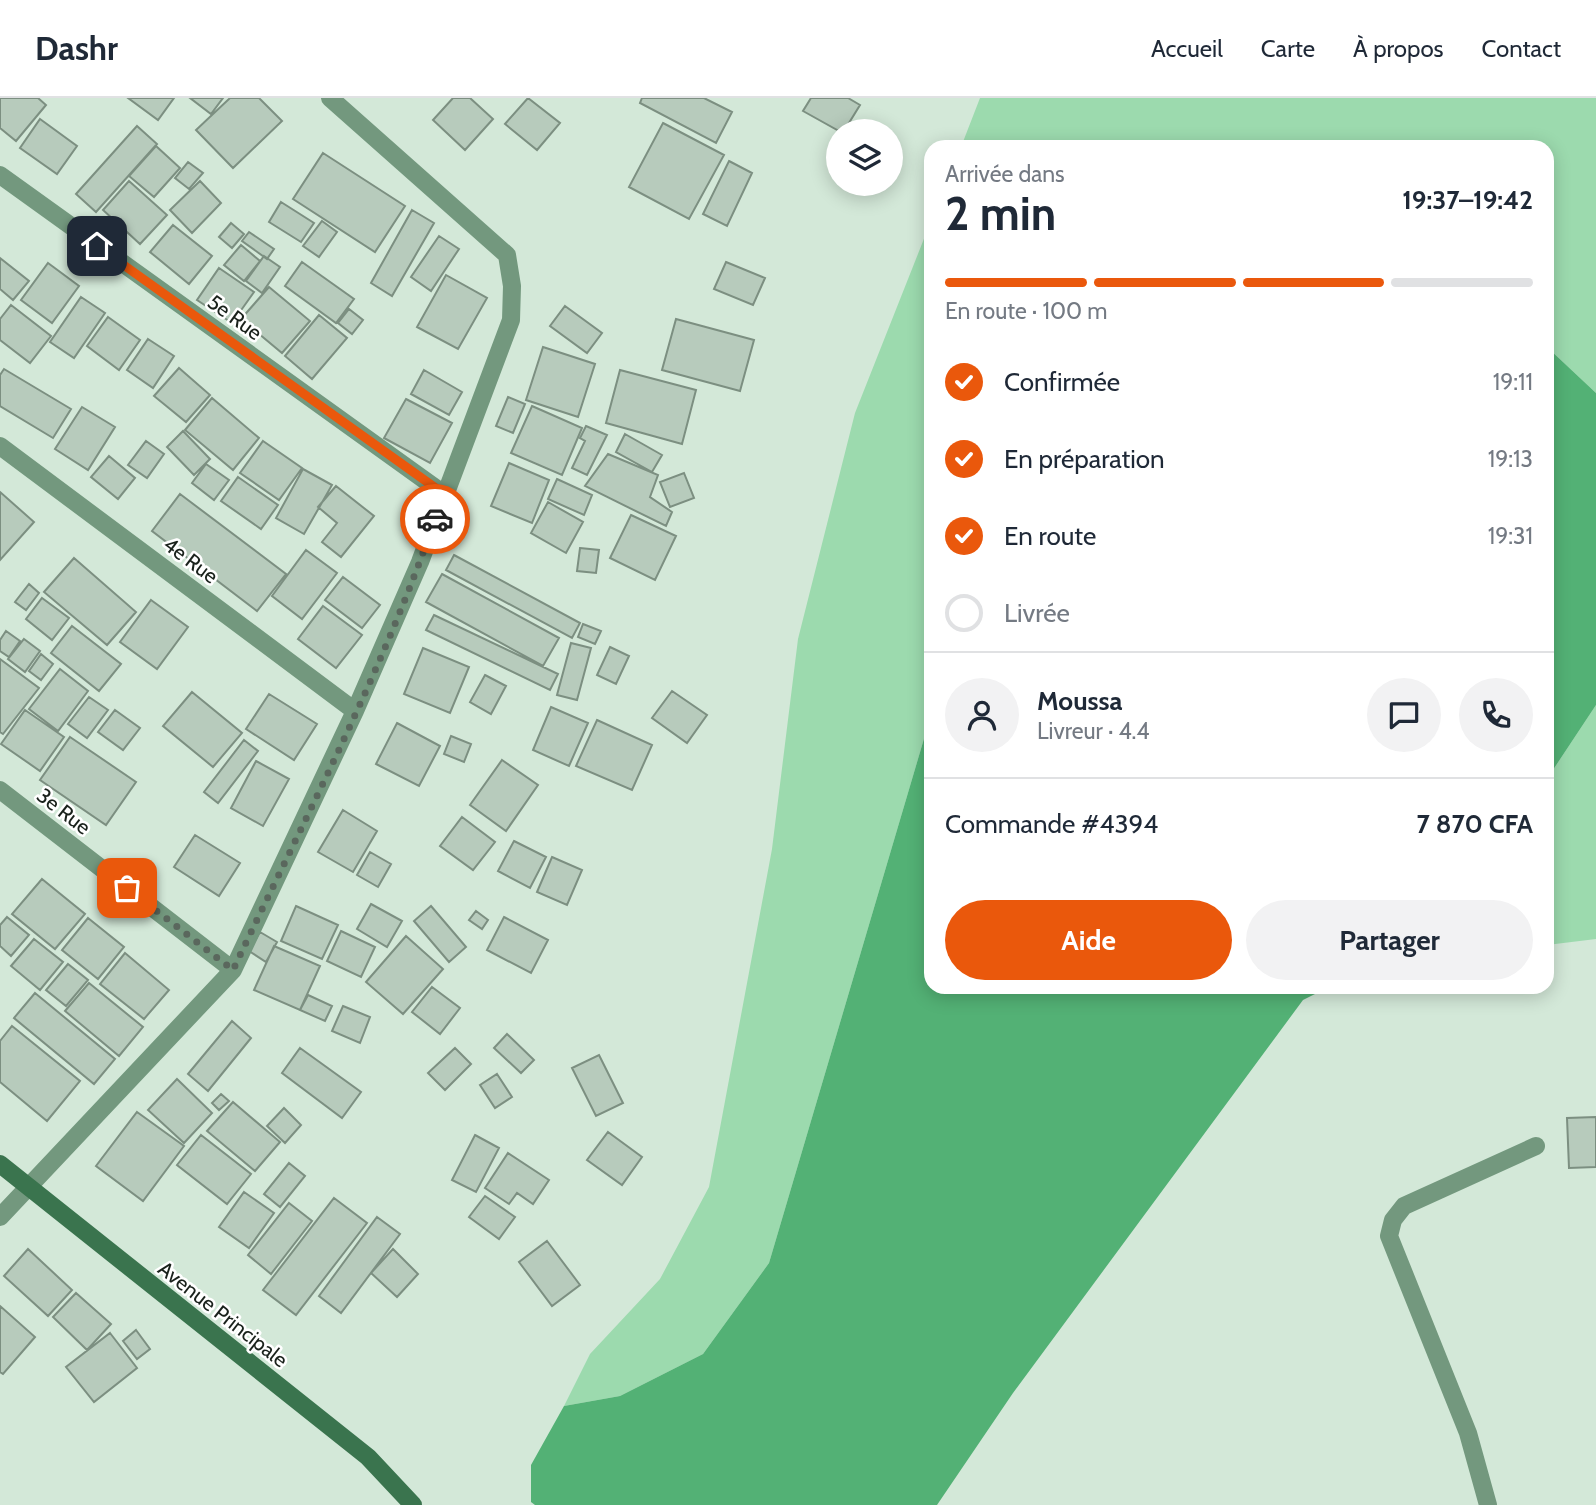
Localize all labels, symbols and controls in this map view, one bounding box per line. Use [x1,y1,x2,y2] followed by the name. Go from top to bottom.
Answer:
[35,28,118,68] text: Dashr
[1151,34,1223,63] text: Accueil
[1261,34,1315,63] text: Carte
[1353,34,1444,63] text: À propos
[1482,34,1561,63] text: Contact
[826,119,903,196] map controls
[826,119,903,196] button: layers
[945,160,1065,188] text: Arrivée dans
[1402,184,1533,216] text: 19:37–19:42
[945,186,1056,242] text: 2 min
[67,216,127,276] pin
[78,227,116,265] icon: home
[203,289,267,345] street label: 5e Rue
[945,297,1107,325] text: En route · 100 m
[945,363,983,401] icon: check
[1004,366,1120,398] text: Confirmée
[1493,368,1533,396] text: 19:11
[945,440,983,478] icon: check
[1004,443,1165,475] text: En préparation
[1488,445,1533,473] text: 19:13
[400,484,470,554] courier
[416,500,454,538] icon: car
[945,517,983,555] icon: check
[1004,520,1096,552] text: En route
[1488,522,1533,550] text: 19:31
[159,531,223,589] street label: 4e Rue
[1004,597,1070,629] text: Livrée
[945,678,1019,752] button: person
[1367,678,1441,752] button: chat
[1459,678,1533,752] button: phone
[1037,685,1122,717] text: Moussa
[1037,717,1150,745] text: Livreur · 4.4
[32,782,96,840] street label: 3e Rue
[945,808,1158,840] text: Commande #4394
[1417,808,1533,840] text: 7 870 CFA
[97,858,157,918] pin
[108,869,146,907] icon: bag
[945,900,1232,980] button: Aide
[1246,900,1533,980] button: Partager
[153,1256,293,1372] street label: Avenue Principale

